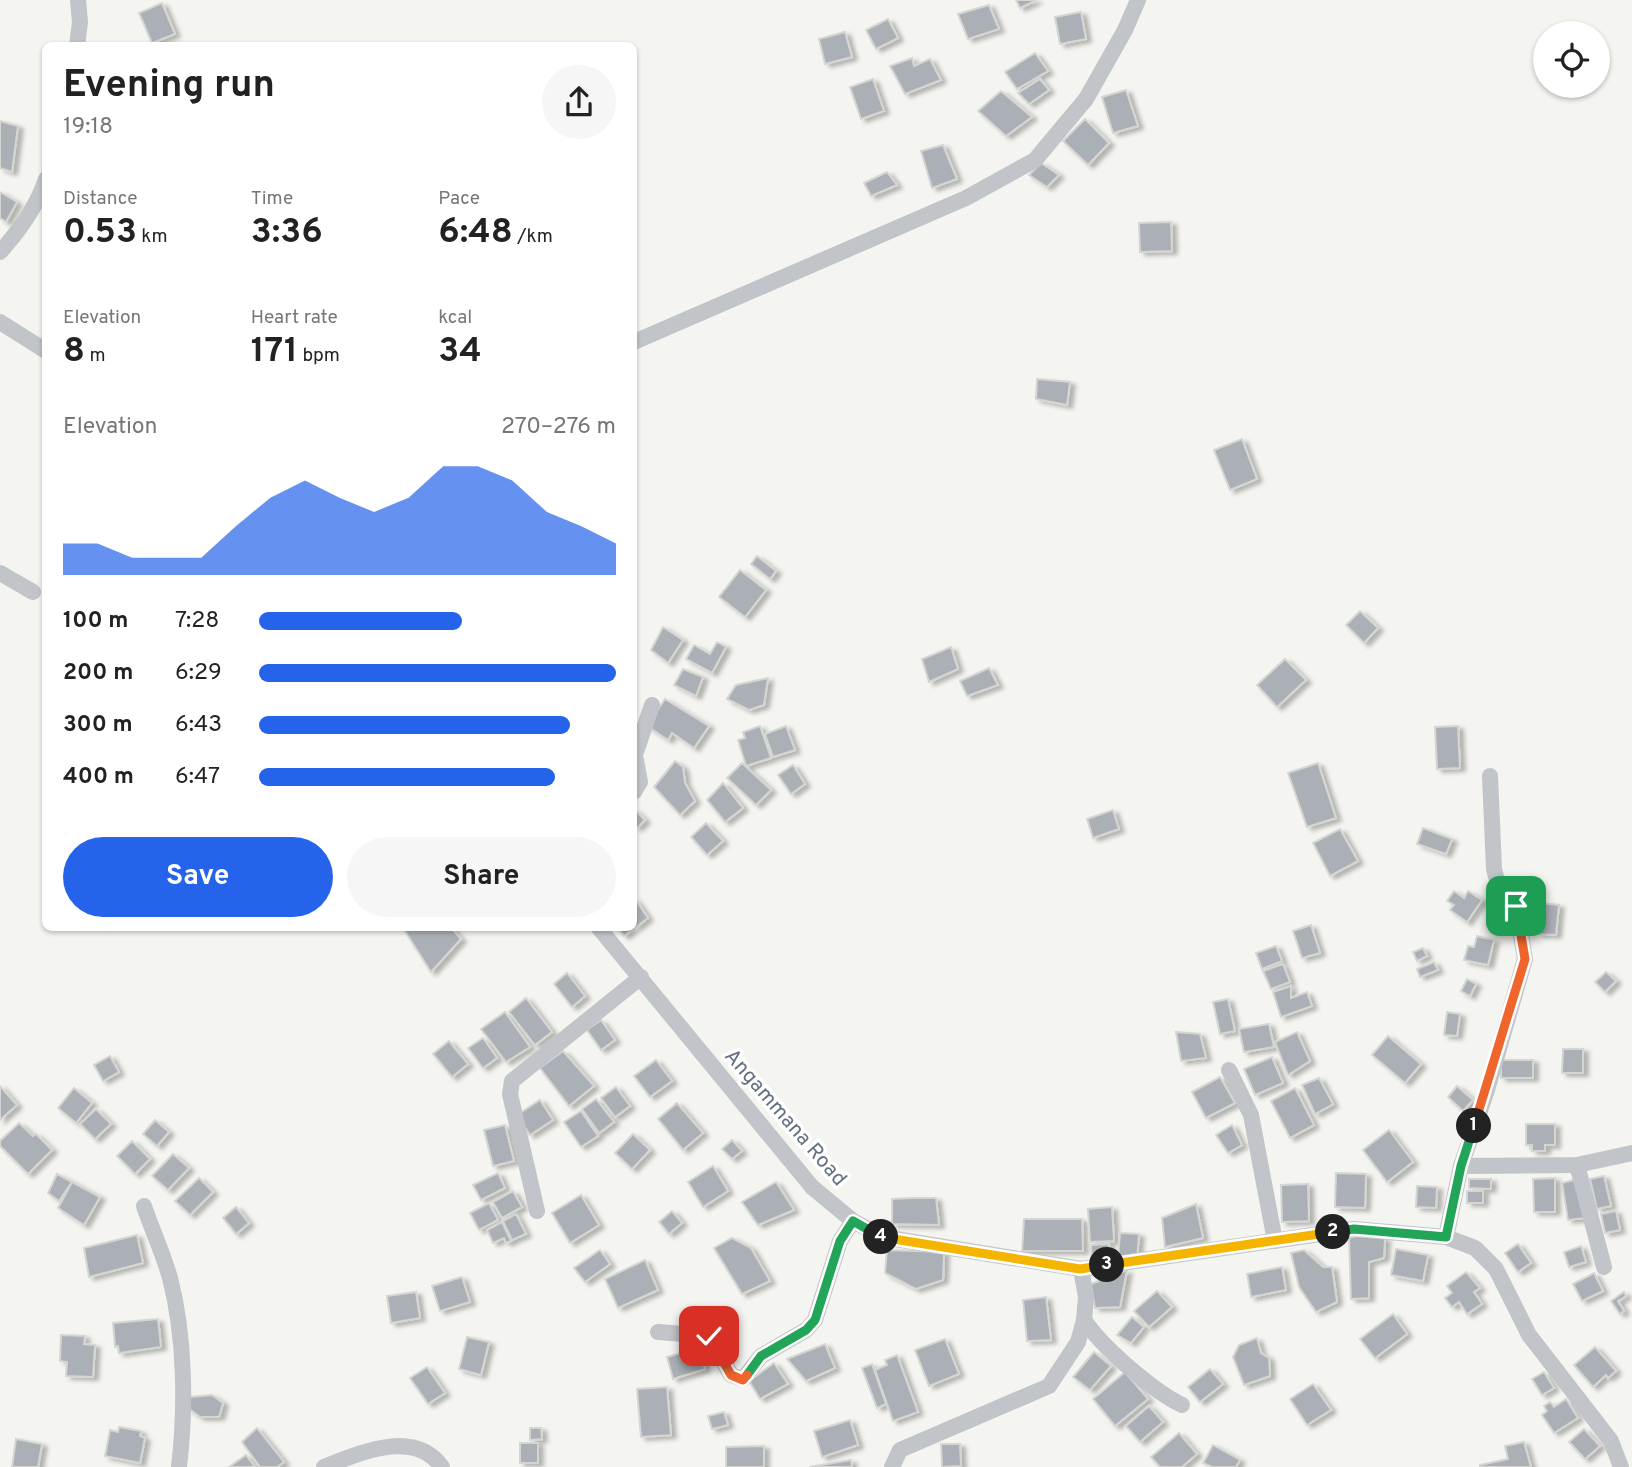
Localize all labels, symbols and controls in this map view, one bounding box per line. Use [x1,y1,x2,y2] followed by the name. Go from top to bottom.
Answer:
[1533,21,1610,98] map controls
[1533,21,1610,98] button: locate
[63,62,275,111] text: Evening run
[542,65,616,139] button: share
[63,113,113,142] text: 19:18
[63,187,138,211] text: Distance
[251,187,293,211] text: Time
[438,187,480,211] text: Pace
[63,211,137,255] text: 0.53
[251,211,323,255] text: 3:36
[438,211,513,255] text: 6:48
[137,225,168,249] text: km
[513,225,553,249] text: /km
[63,306,141,330] text: Elevation
[251,306,338,330] text: Heart rate
[438,306,472,330] text: kcal
[63,330,85,374] text: 8
[251,330,298,374] text: 171
[438,330,482,374] text: 34
[85,344,106,368] text: m
[298,344,340,368] text: bpm
[63,413,158,442] text: Elevation
[501,413,616,442] text: 270–276 m
[63,607,128,636] text: 100 m
[175,607,219,636] text: 7:28
[63,659,133,688] text: 200 m
[175,659,222,688] text: 6:29
[63,711,133,740] text: 300 m
[175,711,222,740] text: 6:43
[63,763,134,792] text: 400 m
[175,763,220,792] text: 6:47
[63,837,333,917] button: Save
[347,837,616,917] button: Share
[1486,876,1546,936] pin
[1497,887,1535,925] icon: arrive
[718,1044,852,1192] street label: Angammana Road
[1456,1108,1492,1144] pin: 1
[1470,1113,1477,1137] text: 1
[1316,1214,1350,1250] pin: 2
[1327,1219,1338,1243] text: 2
[864,1220,898,1254] pin: 4
[874,1224,887,1248] text: 4
[1090,1248,1124,1282] pin: 3
[1101,1252,1112,1276] text: 3
[679,1306,739,1366] pin
[690,1317,728,1355] icon: check

